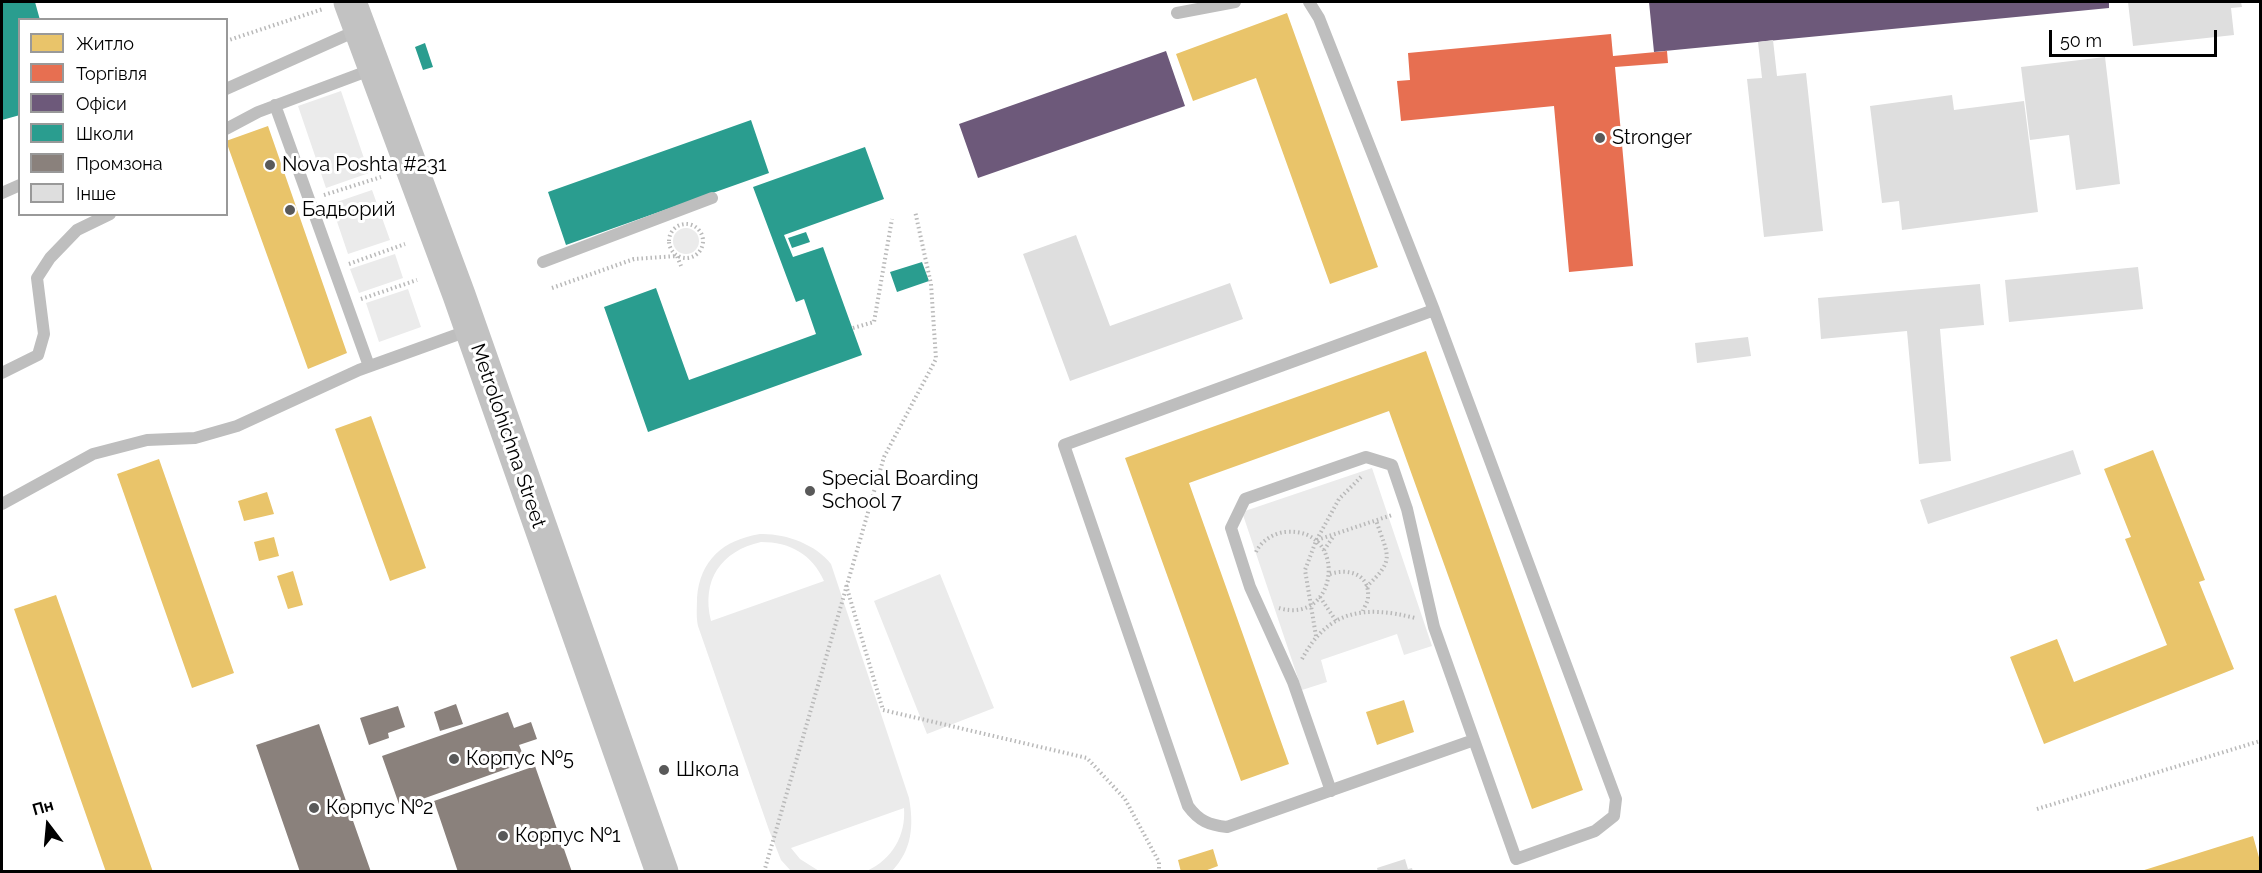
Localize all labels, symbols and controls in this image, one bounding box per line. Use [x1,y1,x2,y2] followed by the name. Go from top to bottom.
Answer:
[18,18,228,216] legend
[2052,18,2220,56] scale bar
[2060,30,2102,51] text: 50 m
[76,33,134,54] text: Житло
[76,63,147,84] text: Торгівля
[76,93,127,114] text: Офіси
[76,123,134,144] text: Школи
[1612,126,1692,150] place label: Stronger
[1593,131,1607,145] marker: Stronger
[76,153,163,174] text: Промзона
[282,153,447,177] place label: Nova Poshta #231
[263,158,277,172] marker: Nova Poshta #231
[76,183,116,204] text: Інше
[302,198,395,222] place label: Бадьорий
[283,203,297,217] marker: Бадьорий
[465,341,551,531] street label: Metrolohichna Street
[822,467,979,514] place label: Special Boarding School 7
[803,484,817,498] marker: Special Boarding School 7
[466,747,574,771] place label: Корпус №5
[447,752,461,766] marker: Корпус №5
[676,758,739,782] place label: Школа
[657,763,671,777] marker: Школа
[18,795,78,855] north arrow
[30,795,56,819] text: Пн
[326,796,433,820] place label: Корпус №2
[307,801,321,815] marker: Корпус №2
[515,824,621,848] place label: Корпус №1
[496,829,510,843] marker: Корпус №1

